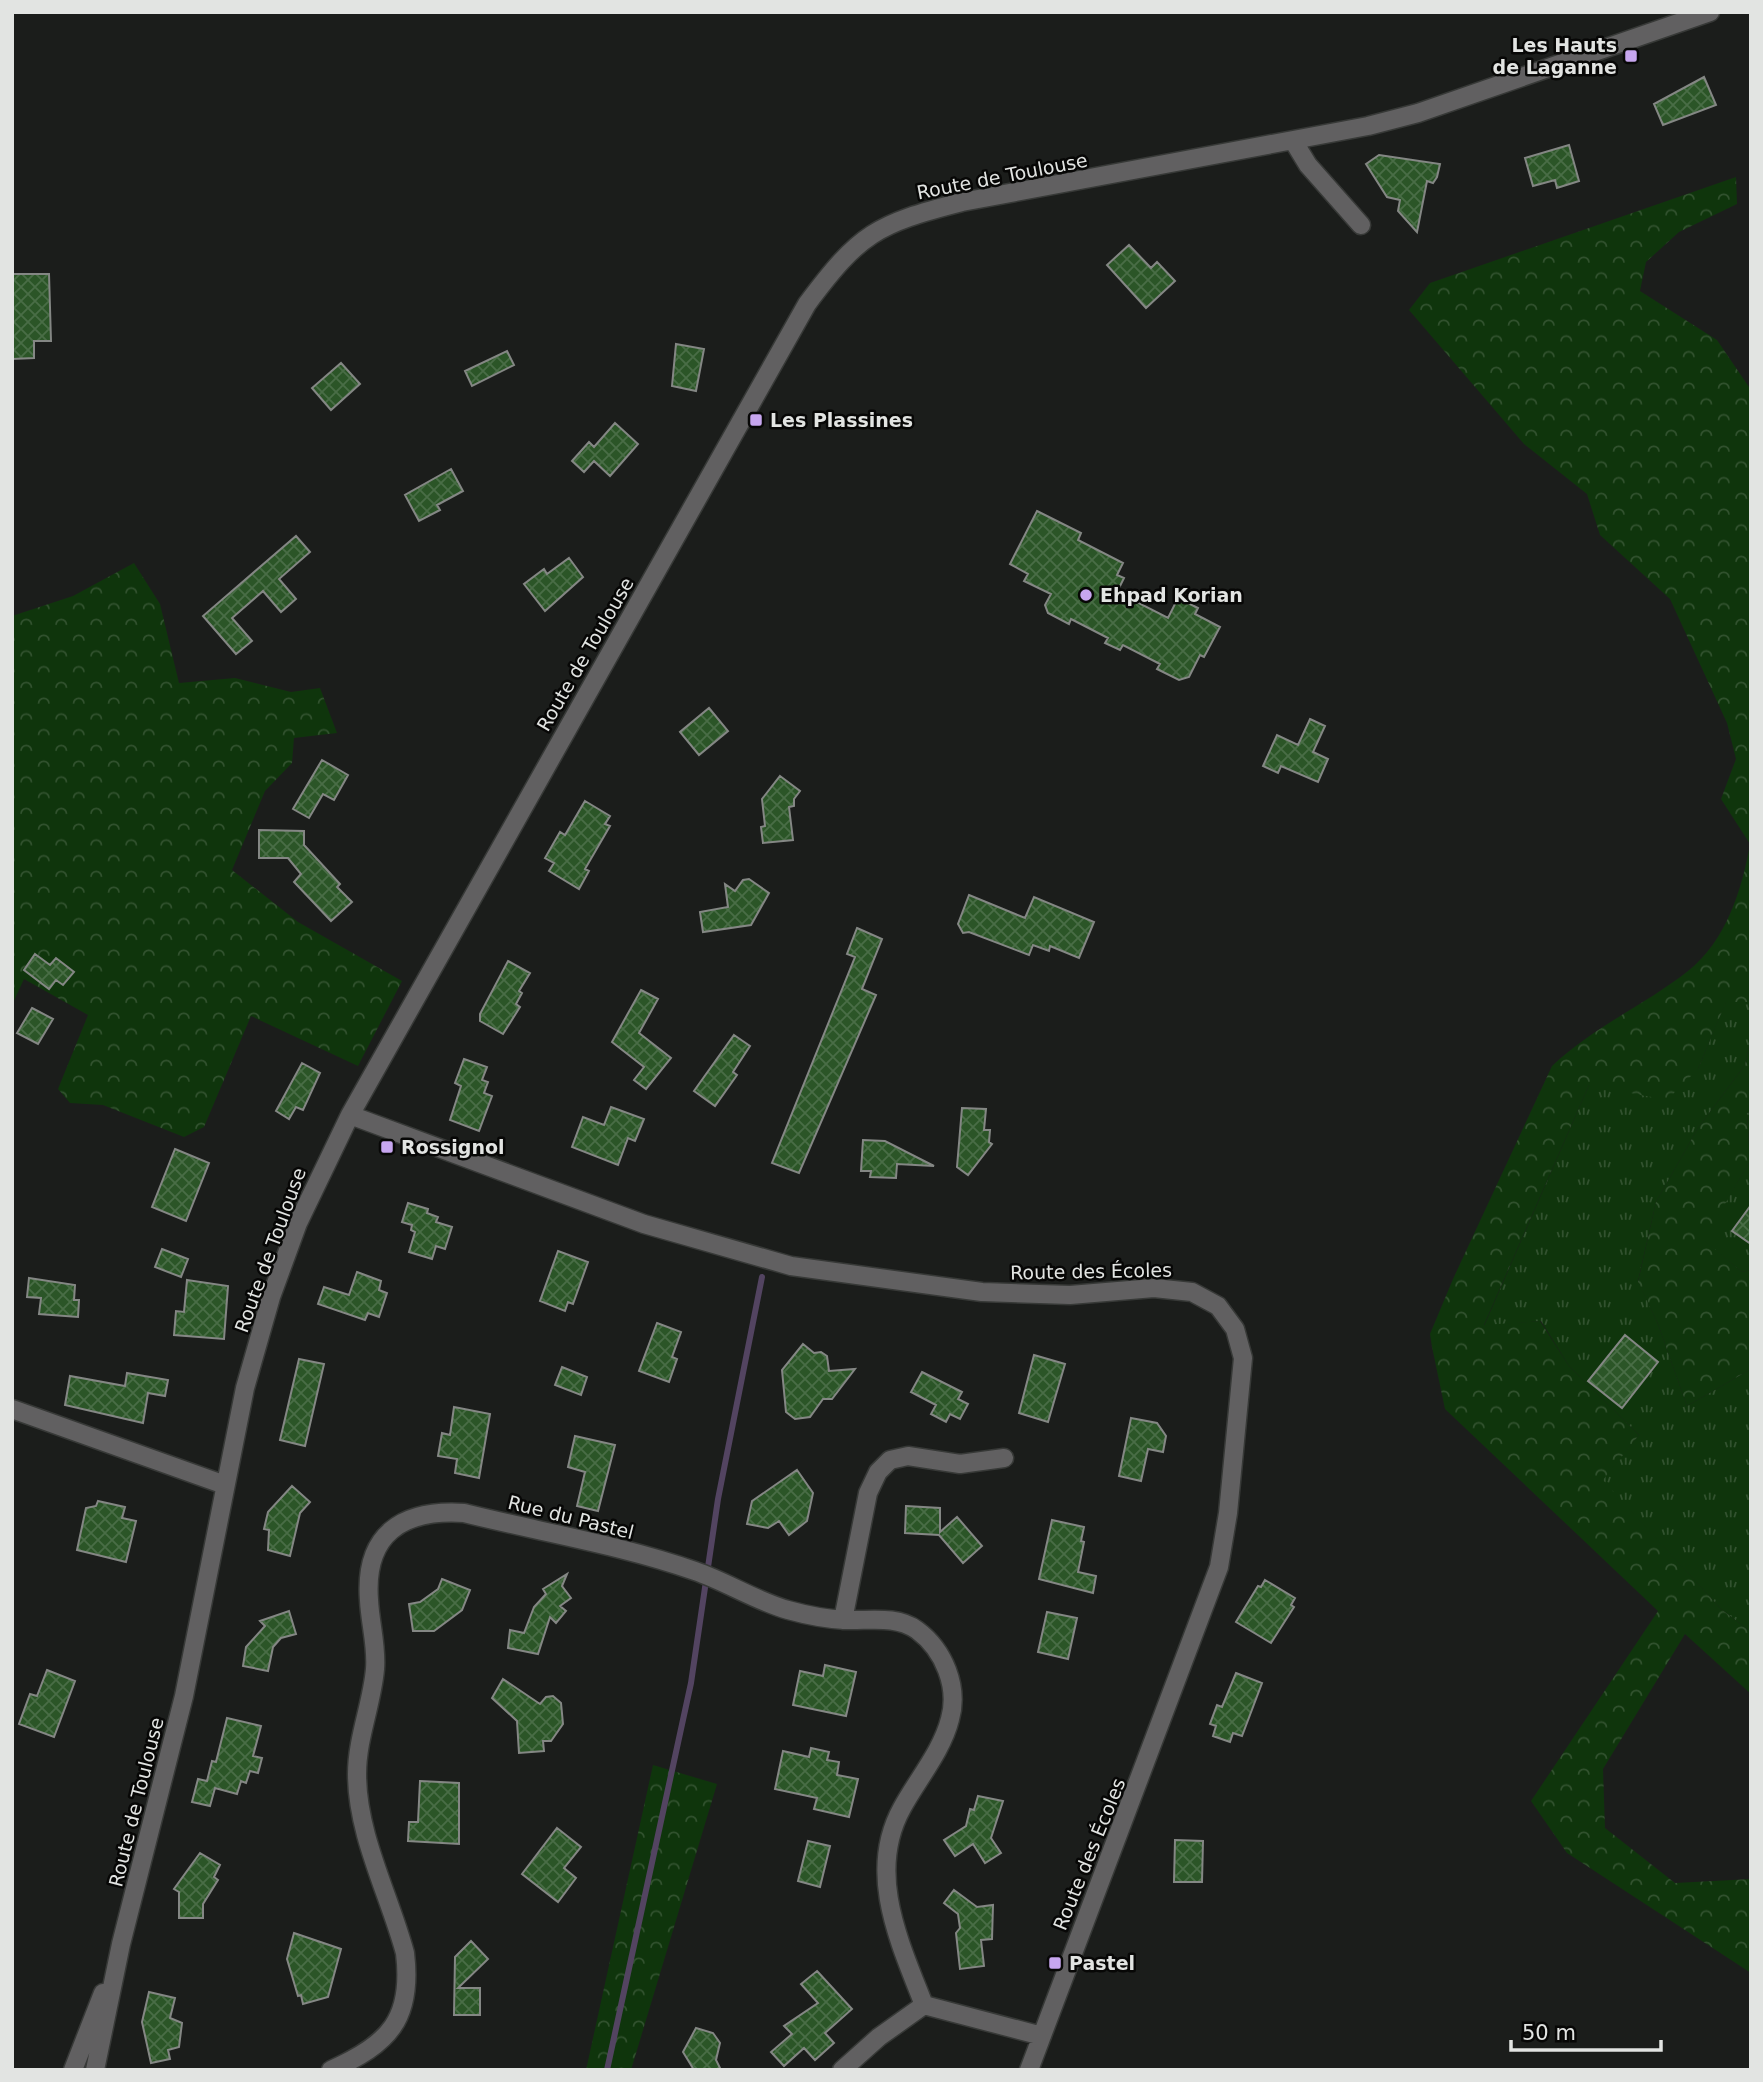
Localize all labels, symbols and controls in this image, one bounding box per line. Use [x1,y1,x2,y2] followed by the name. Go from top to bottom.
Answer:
[1493,34,1617,78] place label: Les Hauts de Laganne
[1623,48,1639,64] marker: Les Hauts de Laganne
[915,149,1089,203] street label: Route de Toulouse
[770,409,913,431] place label: Les Plassines
[748,412,764,428] marker: Les Plassines
[532,573,638,735] street label: Route de Toulouse
[1100,584,1243,606] place label: Ehpad Korian
[1078,587,1094,603] marker: Ehpad Korian
[401,1136,505,1158] place label: Rossignol
[379,1139,395,1155] marker: Rossignol
[230,1165,310,1335] street label: Route de Toulouse
[1010,1259,1172,1283] street label: Route des Écoles
[506,1491,636,1543] street label: Rue du Pastel
[104,1715,168,1889] street label: Route de Toulouse
[1048,1775,1130,1933] street label: Route des Écoles
[1069,1952,1135,1974] place label: Pastel
[1047,1955,1063,1971] marker: Pastel
[1511,2008,1662,2052] scale bar
[1522,2021,1576,2045] text: 50 m

